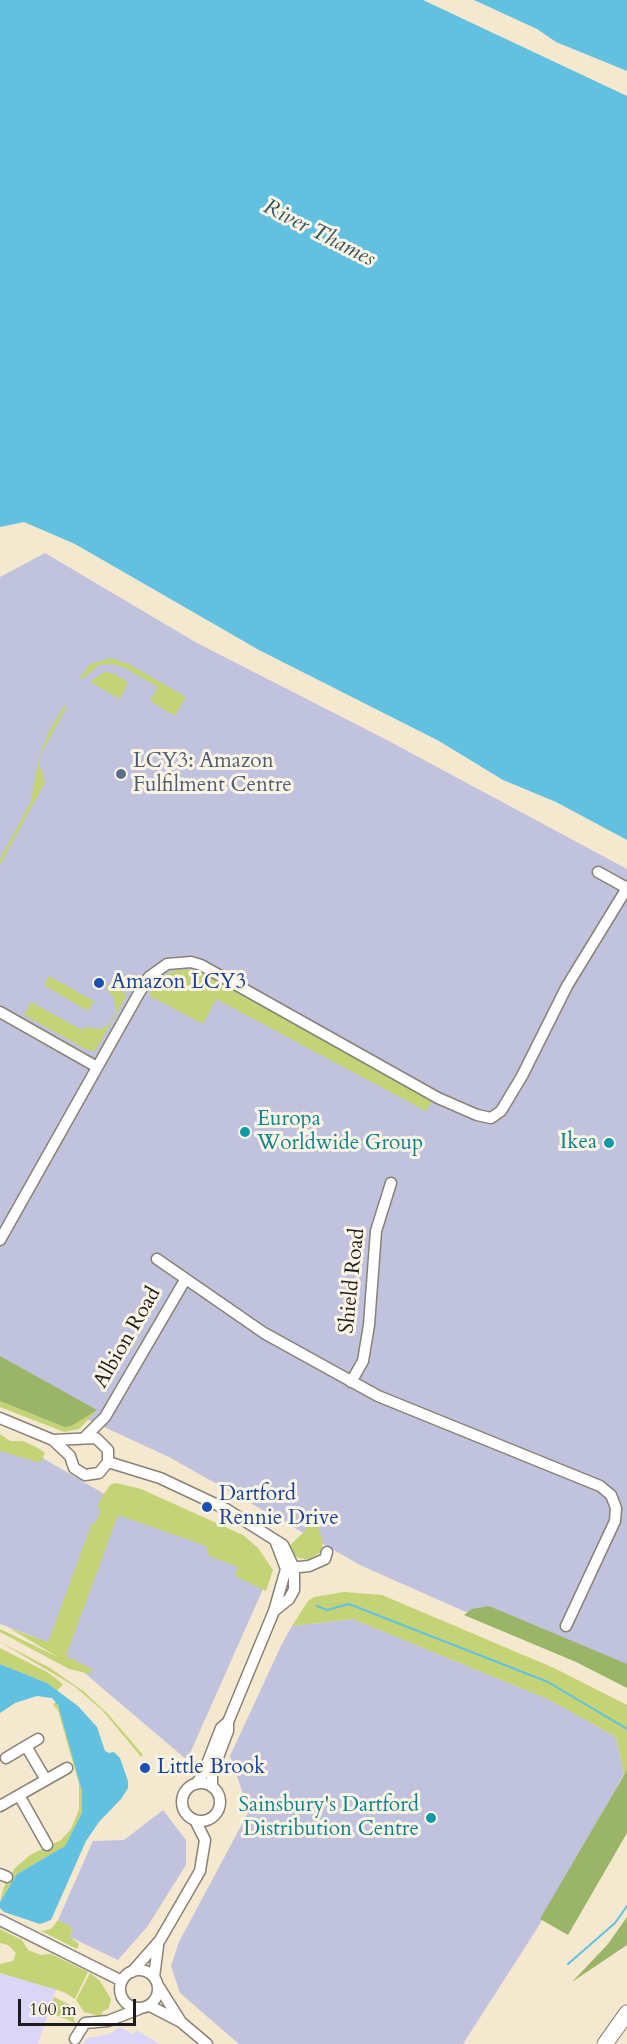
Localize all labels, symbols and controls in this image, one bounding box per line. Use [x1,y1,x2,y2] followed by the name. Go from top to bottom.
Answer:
[259,195,379,273] water label: River Thames
[133,749,292,799] place label: LCY3: Amazon Fulfilment Centre
[114,767,128,781] marker: LCY3: Amazon Fulfilment Centre
[111,970,246,996] place label: Amazon LCY3
[92,976,106,990] marker: Amazon LCY3
[257,1107,423,1157] place label: Europa Worldwide Group
[238,1125,252,1139] marker: Europa Worldwide Group
[560,1130,597,1156] place label: Ikea
[602,1136,616,1150] marker: Ikea
[335,1227,371,1335] street label: Shield Road
[89,1283,167,1393] street label: Albion Road
[219,1482,339,1532] place label: Dartford Rennie Drive
[200,1500,214,1514] marker: Dartford Rennie Drive
[157,1755,265,1781] place label: Little Brook
[138,1761,152,1775] marker: Little Brook
[239,1793,419,1843] place label: Sainsbury's Dartford Distribution Centre
[424,1811,438,1825] marker: Sainsbury's Dartford Distribution Centre
[21,1987,140,2025] scale bar
[29,1997,77,2022] text: 100 m

